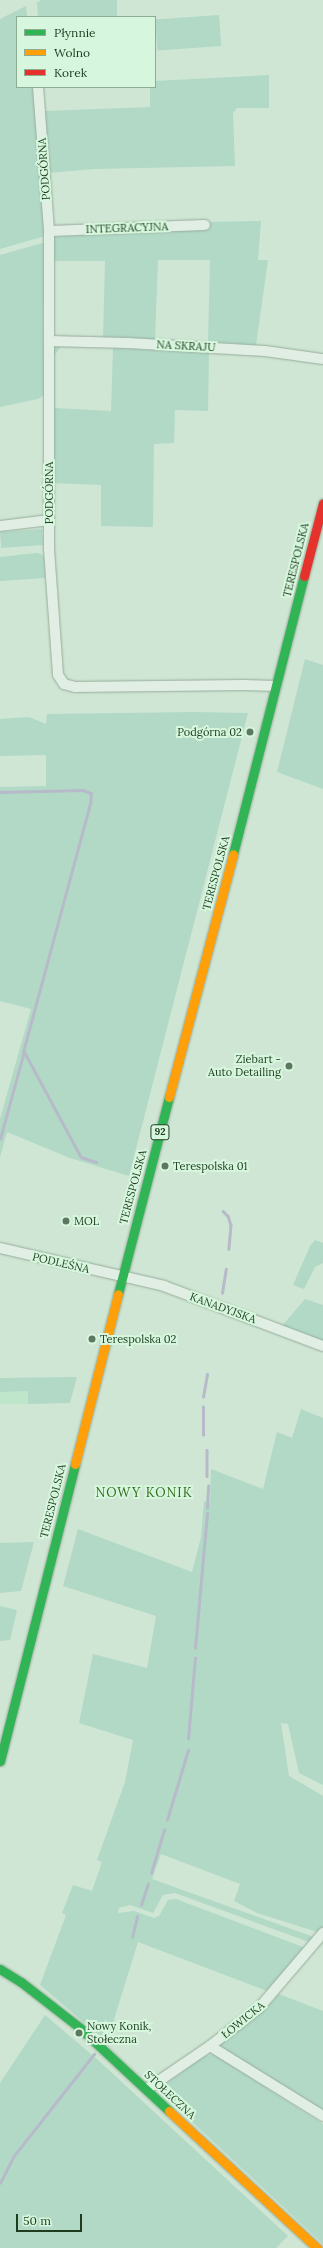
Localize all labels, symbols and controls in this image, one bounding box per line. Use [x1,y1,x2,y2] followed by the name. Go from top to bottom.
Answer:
[16,16,156,88] legend
[54,25,96,40] text: Płynnie
[54,45,90,60] text: Wolno
[54,65,87,80] text: Korek
[35,137,53,201] street label: PODGÓRNA
[85,220,169,236] street label: INTEGRACYJNA
[156,338,216,354] street label: NA SKRAJU
[42,462,56,524] street label: PODGÓRNA
[280,521,312,599] street label: TERESPOLSKA
[177,725,242,739] place label: Podgórna 02
[245,727,255,737] marker: Podgórna 02
[200,835,232,911] street label: TERESPOLSKA
[208,1053,281,1079] place label: Ziebart - Auto Detailing
[284,1061,294,1071] marker: Ziebart - Auto Detailing
[150,1124,170,1140] road number: 92
[117,1149,149,1225] street label: TERESPOLSKA
[173,1159,248,1173] place label: Terespolska 01
[160,1161,170,1171] marker: Terespolska 01
[74,1214,99,1228] place label: MOL
[61,1216,71,1226] marker: MOL
[31,1250,91,1276] street label: PODLEŚNA
[188,1290,258,1326] street label: KANADYJSKA
[100,1332,176,1346] place label: Terespolska 02
[87,1334,97,1344] marker: Terespolska 02
[37,1462,69,1540] street label: TERESPOLSKA
[95,1485,193,1501] district label: NOWY KONIK
[219,1999,267,2041] street label: ŁOWICKA
[87,2020,151,2046] place label: Nowy Konik, Stołeczna
[74,2028,84,2038] marker: Nowy Konik, Stołeczna
[142,2068,198,2122] street label: STOŁECZNA
[18,2206,84,2232] scale bar
[23,2213,51,2228] text: 50 m

